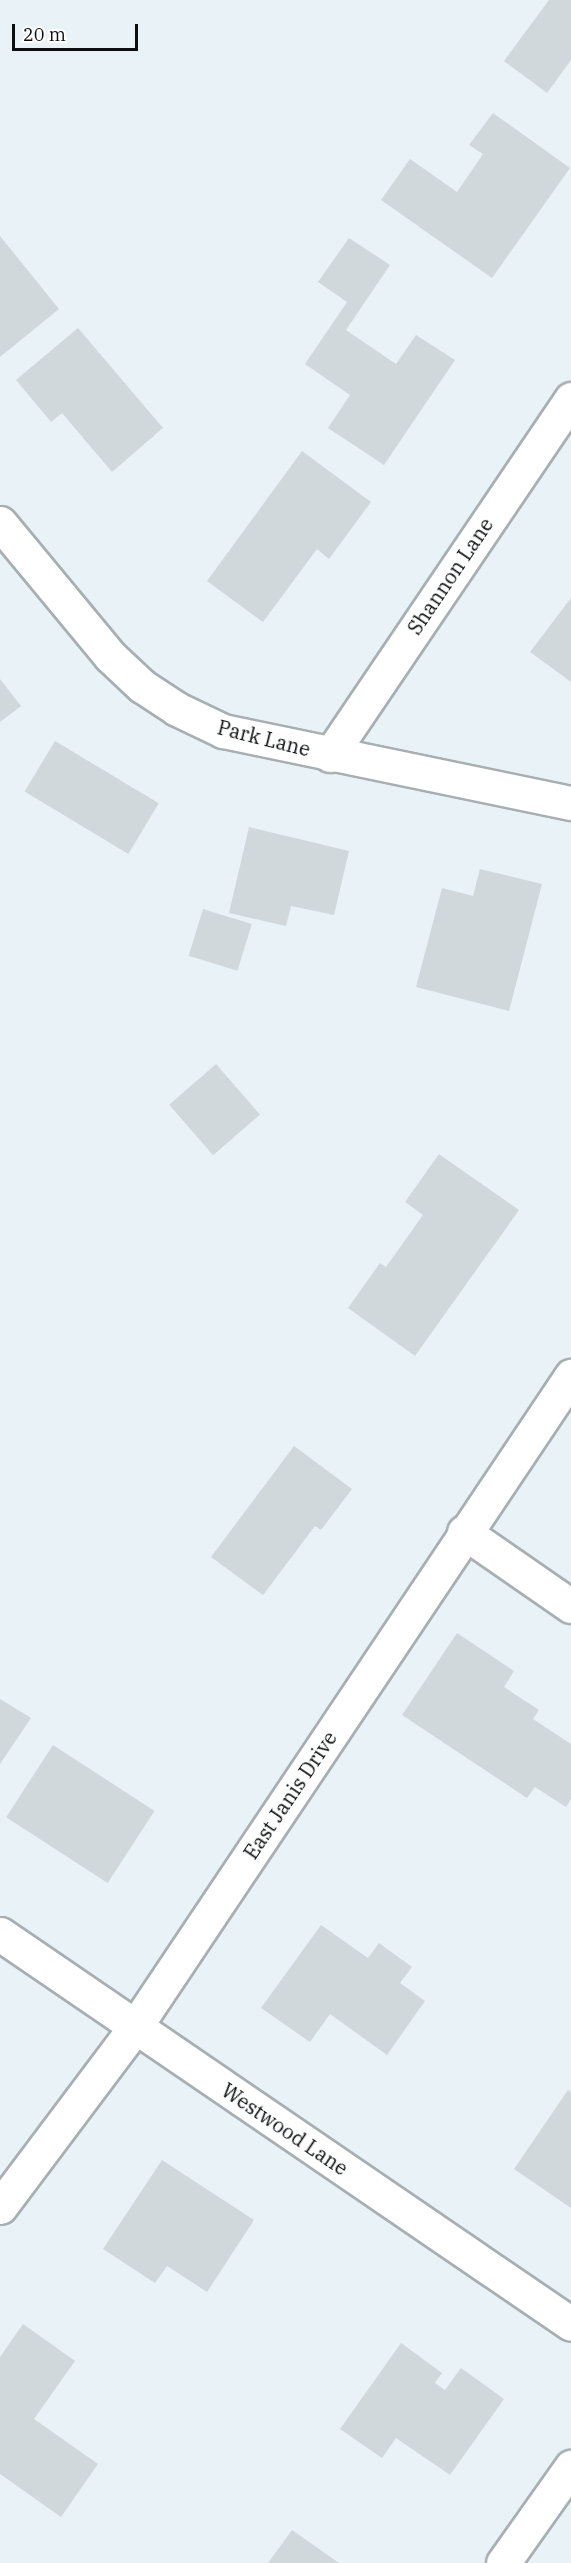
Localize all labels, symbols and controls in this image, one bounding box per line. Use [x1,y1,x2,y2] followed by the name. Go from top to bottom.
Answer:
[15,12,141,50] scale bar
[23,23,66,46] text: 20 m
[402,513,498,639] street label: Shannon Lane
[215,715,313,761] street label: Park Lane
[238,1727,342,1863] street label: East Janis Drive
[217,2078,353,2180] street label: Westwood Lane

